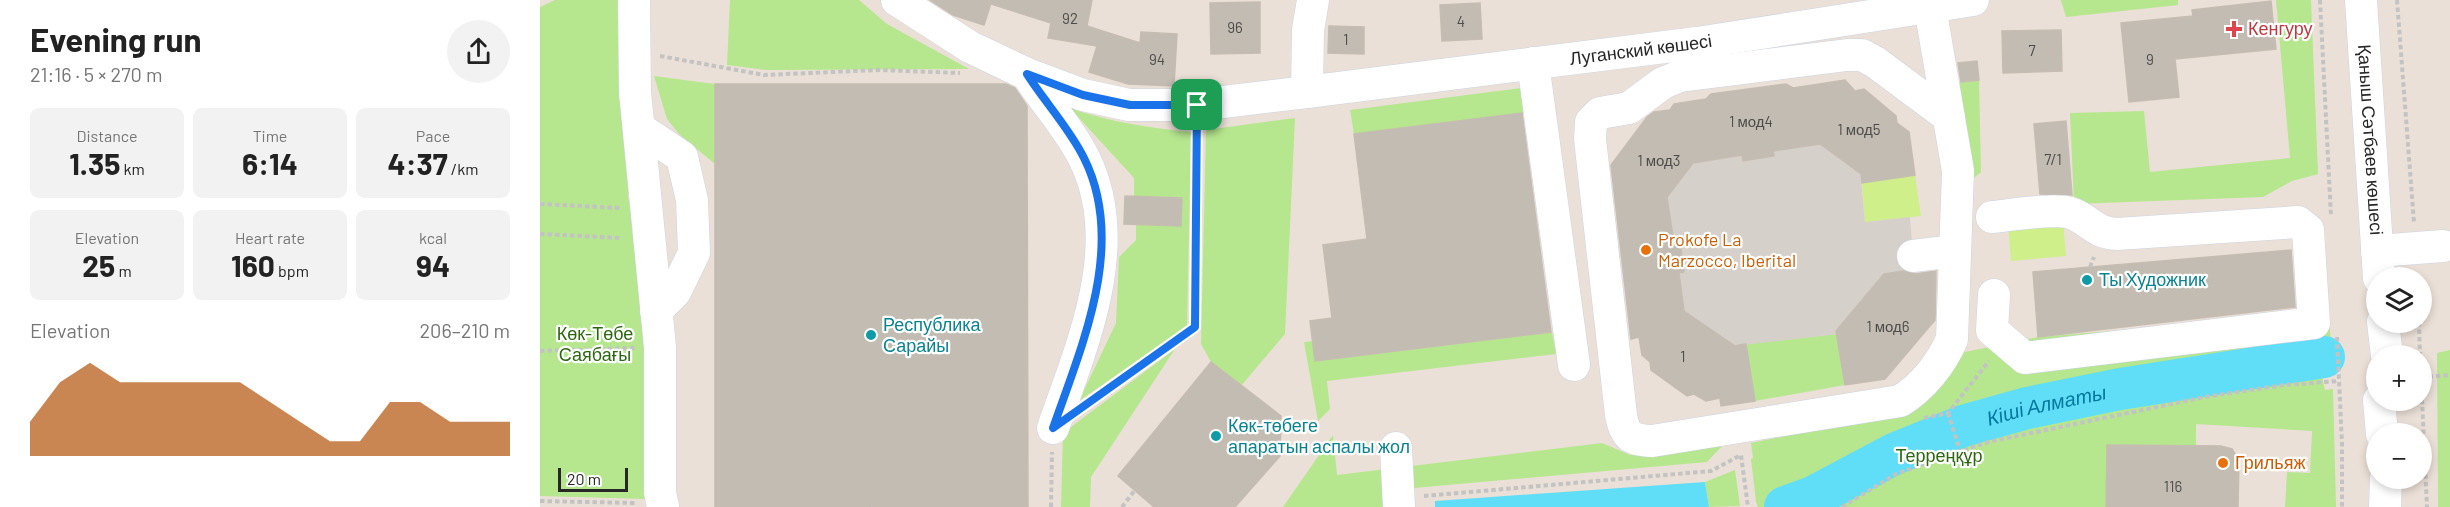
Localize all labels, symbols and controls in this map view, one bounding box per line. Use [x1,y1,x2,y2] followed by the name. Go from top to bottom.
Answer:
[1062,9,1078,27] house number: 92
[1457,12,1465,30] house number: 4
[2248,17,2313,39] place label: Кенгуру
[1227,18,1243,36] house number: 96
[30,19,202,59] text: Evening run
[447,20,510,83] button: share
[2225,20,2243,38] marker: Кенгуру
[1568,29,1713,69] street label: Луганский көшесі
[1343,30,1349,48] house number: 1
[2028,41,2036,59] house number: 7
[2354,44,2388,236] street label: Қаныш Сәтбаев көшесі
[1149,50,1165,68] house number: 94
[2146,50,2154,68] house number: 9
[30,62,162,86] text: 21:16 · 5 × 270 m
[1171,79,1222,130] pin
[1180,88,1213,121] icon: arrive
[1729,112,1773,130] house number: 1 мод4
[1837,120,1881,138] house number: 1 мод5
[77,126,137,145] text: Distance
[253,126,287,145] text: Time
[416,126,450,145] text: Pace
[69,145,120,181] text: 1.35
[242,145,298,181] text: 6:14
[387,145,448,181] text: 4:37
[2044,150,2062,168] house number: 7/1
[1637,151,1681,169] house number: 1 мод3
[120,159,145,178] text: km
[448,159,479,178] text: /km
[75,228,139,247] text: Elevation
[235,228,305,247] text: Heart rate
[419,228,447,247] text: kcal
[1658,228,1796,271] place label: Prokofe La Marzocco, Iberital
[1639,243,1653,257] marker: Prokofe La Marzocco, Iberital
[82,247,115,283] text: 25
[231,247,275,283] text: 160
[416,247,450,283] text: 94
[115,261,132,280] text: m
[275,261,309,280] text: bpm
[2366,267,2432,489] map controls
[2366,267,2432,333] button: layers
[2099,268,2206,290] place label: Ты Художник
[2080,273,2094,287] marker: Ты Художник
[883,313,982,356] place label: Республика Сарайы
[1866,317,1910,335] house number: 1 мод6
[30,318,111,342] text: Elevation
[419,318,510,342] text: 206–210 m
[557,322,633,365] park label: Көк-Төбе Саябағы
[864,328,878,342] marker: Республика Сарайы
[2366,345,2432,411] button: +
[1680,347,1686,365] house number: 1
[1984,379,2108,430] water label: Кіші Алматы
[1228,414,1410,457] place label: Көк-төбеге апаратын аспалы жол
[2366,423,2432,489] button: −
[1209,429,1223,443] marker: Көк-төбеге апаратын аспалы жол
[1896,444,1982,466] park label: Терреңқұр
[2235,451,2305,473] place label: Грильяж
[2216,456,2230,470] marker: Грильяж
[558,465,628,492] scale bar
[567,469,601,488] text: 20 m
[2164,477,2182,495] house number: 116

